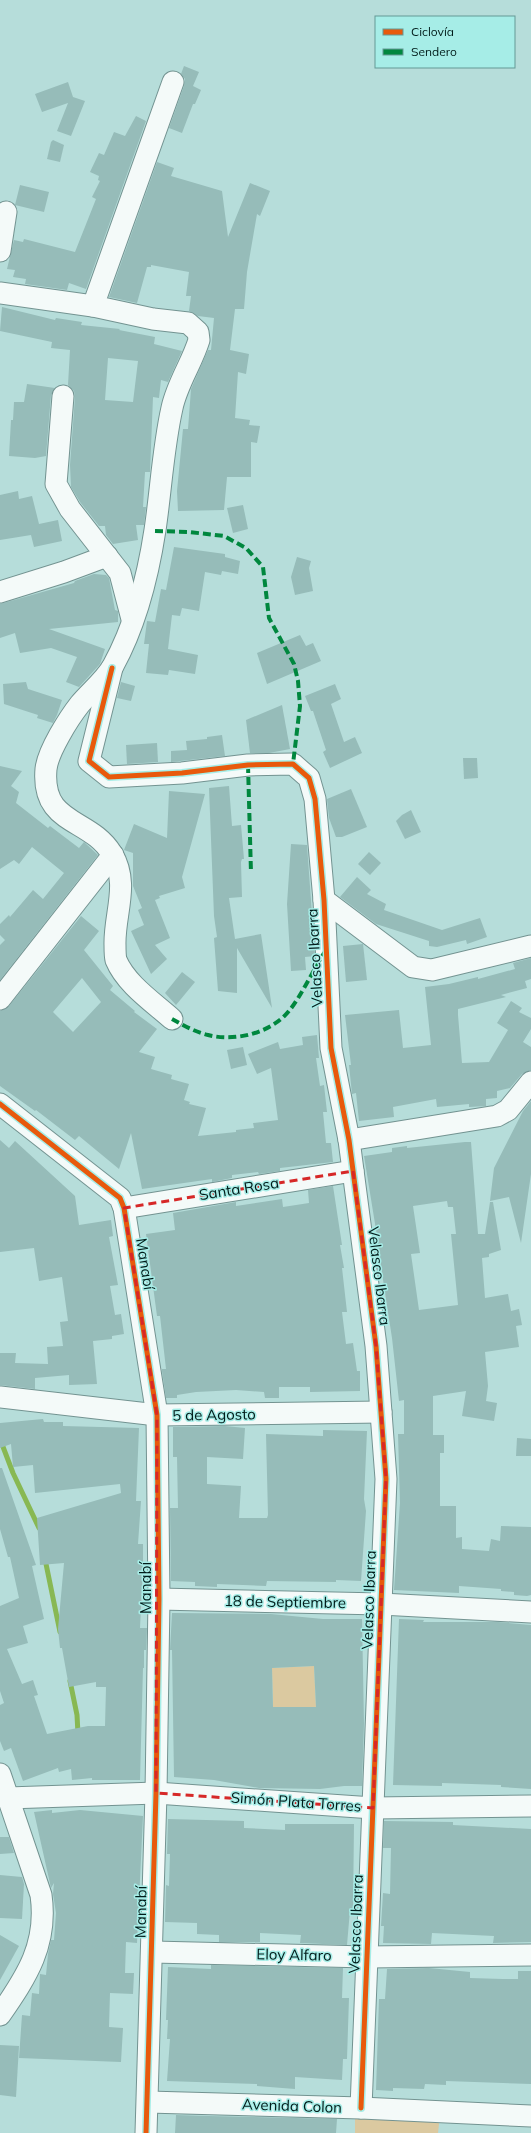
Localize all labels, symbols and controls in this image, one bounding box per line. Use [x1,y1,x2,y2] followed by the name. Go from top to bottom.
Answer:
[375,16,515,68] legend
[411,24,454,39] text: Ciclovía
[411,44,457,59] text: Sendero
[302,908,327,1008] street label: Velasco Ibarra
[198,1173,280,1204] street label: Santa Rosa
[364,1226,395,1326] street label: Velasco Ibarra
[132,1237,159,1293] street label: Manabí
[172,1404,256,1425] street label: 5 de Agosto
[357,1550,380,1650] street label: Velasco Ibarra
[136,1560,155,1614] street label: Manabí
[224,1591,346,1612] street label: 18 de Septiembre
[230,1787,362,1816] street label: Simón Plata Torres
[344,1874,367,1974] street label: Velasco Ibarra
[131,1884,150,1938] street label: Manabí
[256,1944,332,1965] street label: Eloy Alfaro
[242,2094,342,2117] street label: Avenida Colon

